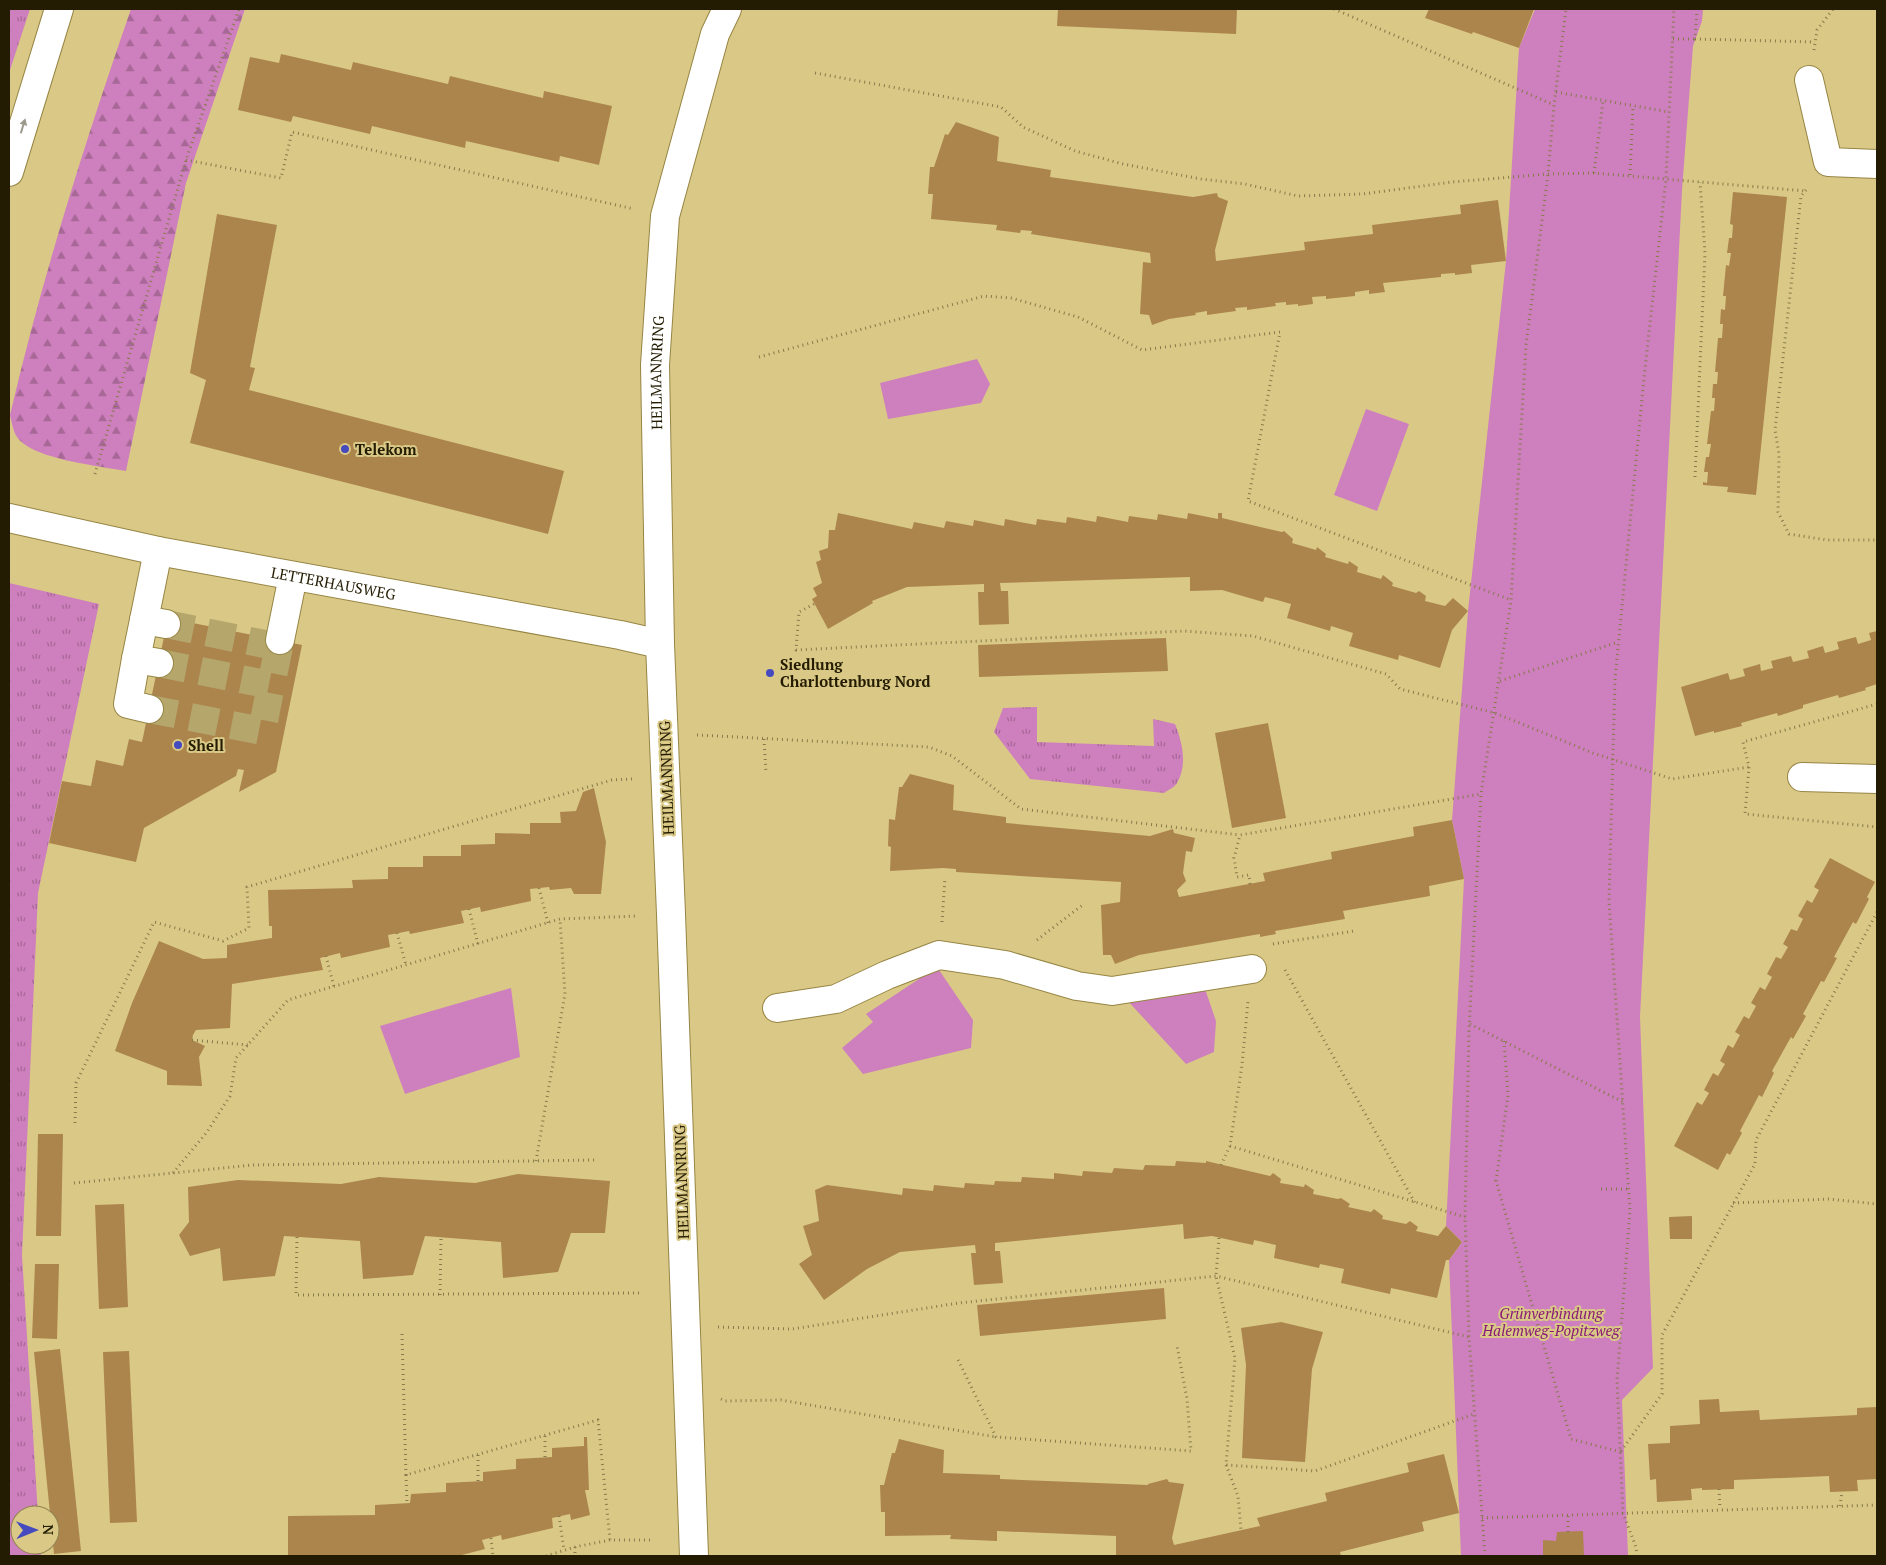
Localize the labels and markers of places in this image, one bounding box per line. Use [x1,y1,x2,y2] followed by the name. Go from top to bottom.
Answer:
[355,439,417,459] place label: Telekom
[339,443,351,455] marker: Telekom
[780,654,930,691] place label: Siedlung Charlottenburg Nord
[764,667,776,679] marker: Siedlung Charlottenburg Nord
[188,735,224,755] place label: Shell
[172,739,184,751] marker: Shell

